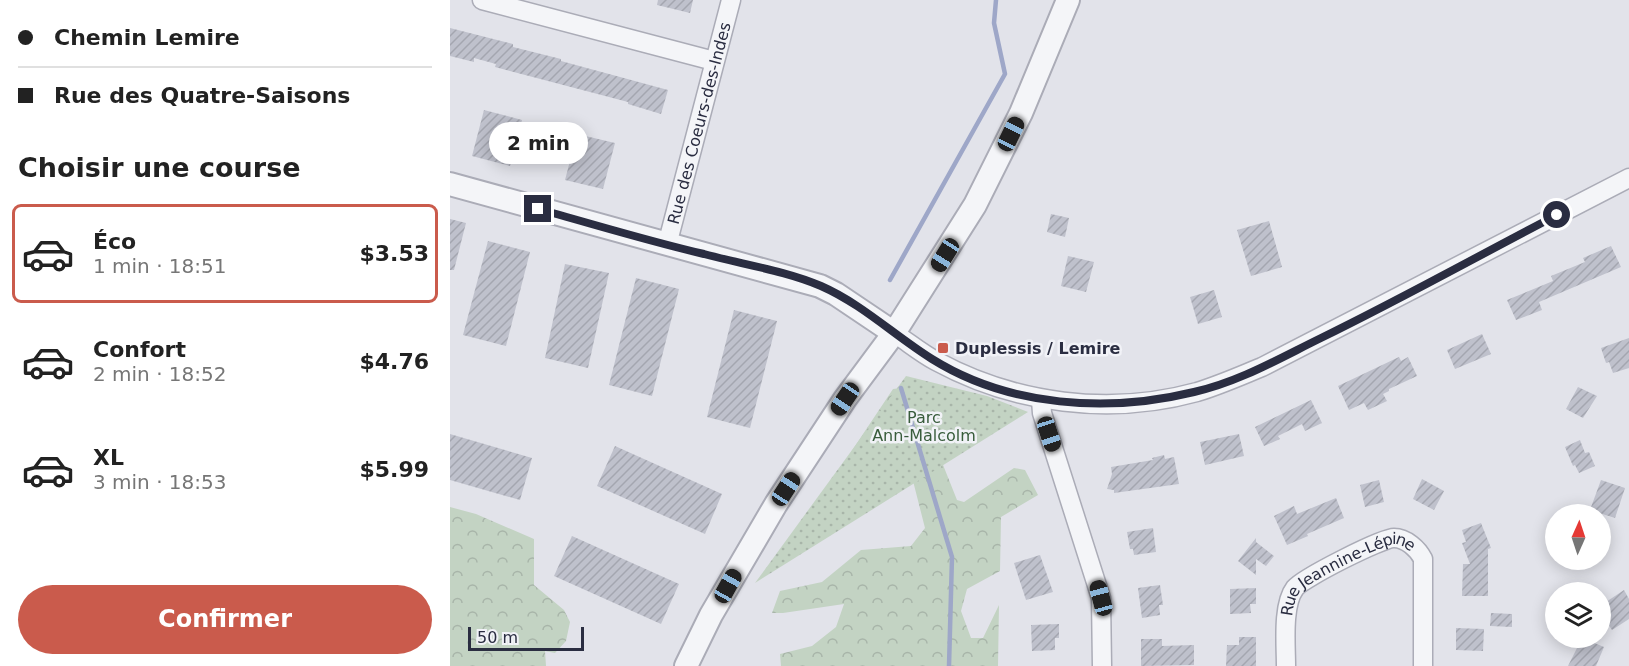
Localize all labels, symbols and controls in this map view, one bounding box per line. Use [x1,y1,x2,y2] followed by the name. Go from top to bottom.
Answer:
[664,20,735,226] street label: Rue des Coeurs-des-Indes
[54,25,240,50] text: Chemin Lemire
[54,83,350,108] text: Rue des Quatre-Saisons
[995,114,1027,154] car
[488,122,588,164] callout: 2 min
[507,131,570,155] text: 2 min
[18,152,301,183] text: Choisir une course
[524,195,551,222] route end
[1543,201,1570,228] route start
[21,227,75,281] icon: car
[93,229,136,254] text: Éco
[928,235,962,275] car
[359,241,429,266] text: $3.53
[93,254,227,278] text: 1 min · 18:51
[21,335,75,389] icon: car
[93,337,186,362] text: Confort
[955,339,1121,358] place label: Duplessis / Lemire
[936,341,950,355] marker: Duplessis / Lemire
[359,349,429,374] text: $4.76
[93,362,227,386] text: 2 min · 18:52
[827,379,863,419] car
[872,408,976,445] park label: Parc Ann-Malcolm
[1035,414,1063,454] car
[21,443,75,497] icon: car
[93,445,124,470] text: XL
[359,457,429,482] text: $5.99
[769,469,803,509] car
[93,470,227,494] text: 3 min · 18:53
[1545,504,1611,570] north arrow
[1545,504,1611,648] map controls
[1277,529,1420,617] street label: Rue Jeannine-Lépine
[711,566,745,606] car
[1088,578,1114,618] car
[1545,582,1611,648] button: layers
[18,585,432,654] button: Confirmer
[468,624,584,652] scale bar
[477,628,518,647] text: 50 m

